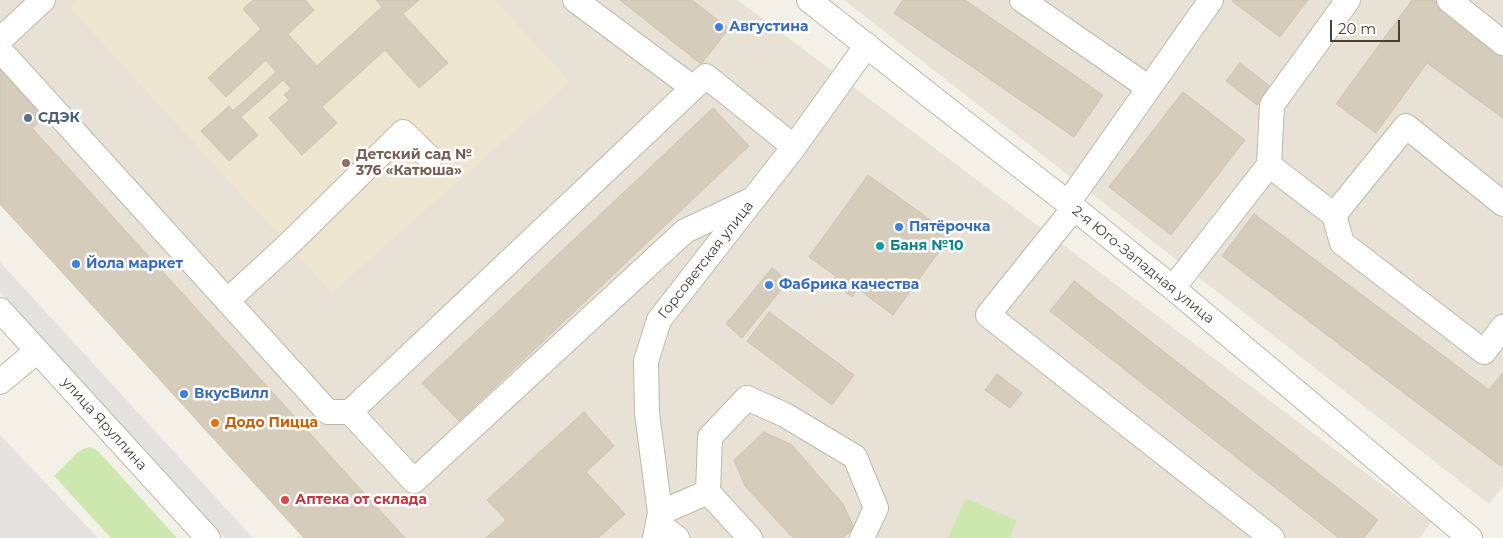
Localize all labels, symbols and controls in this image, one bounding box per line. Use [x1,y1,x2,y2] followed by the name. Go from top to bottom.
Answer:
[1333,10,1403,42] scale bar
[729,19,808,35] place label: Августина
[1338,19,1376,38] text: 20 m
[713,21,725,33] marker: Августина
[38,110,80,126] place label: СДЭК
[22,112,34,124] marker: СДЭК
[356,147,472,180] place label: Детский сад № 376 «Катюша»
[340,157,352,169] marker: Детский сад № 376 «Катюша»
[655,198,757,322] street label: Горсоветская улица
[1069,203,1217,327] street label: 2-я Юго-Западная улица
[909,219,990,235] place label: Пятёрочка
[893,221,905,233] marker: Пятёрочка
[890,238,964,254] place label: Баня №10
[874,240,886,252] marker: Баня №10
[86,256,183,272] place label: Йола маркет
[70,258,82,270] marker: Йола маркет
[779,277,919,293] place label: Фабрика качества
[763,279,775,291] marker: Фабрика качества
[58,374,150,474] street label: улица Яруллина
[194,386,269,402] place label: ВкусВилл
[178,388,190,400] marker: ВкусВилл
[225,415,318,431] place label: Додо Пицца
[209,417,221,429] marker: Додо Пицца
[295,492,427,508] place label: Аптека от склада
[279,494,291,506] marker: Аптека от склада

